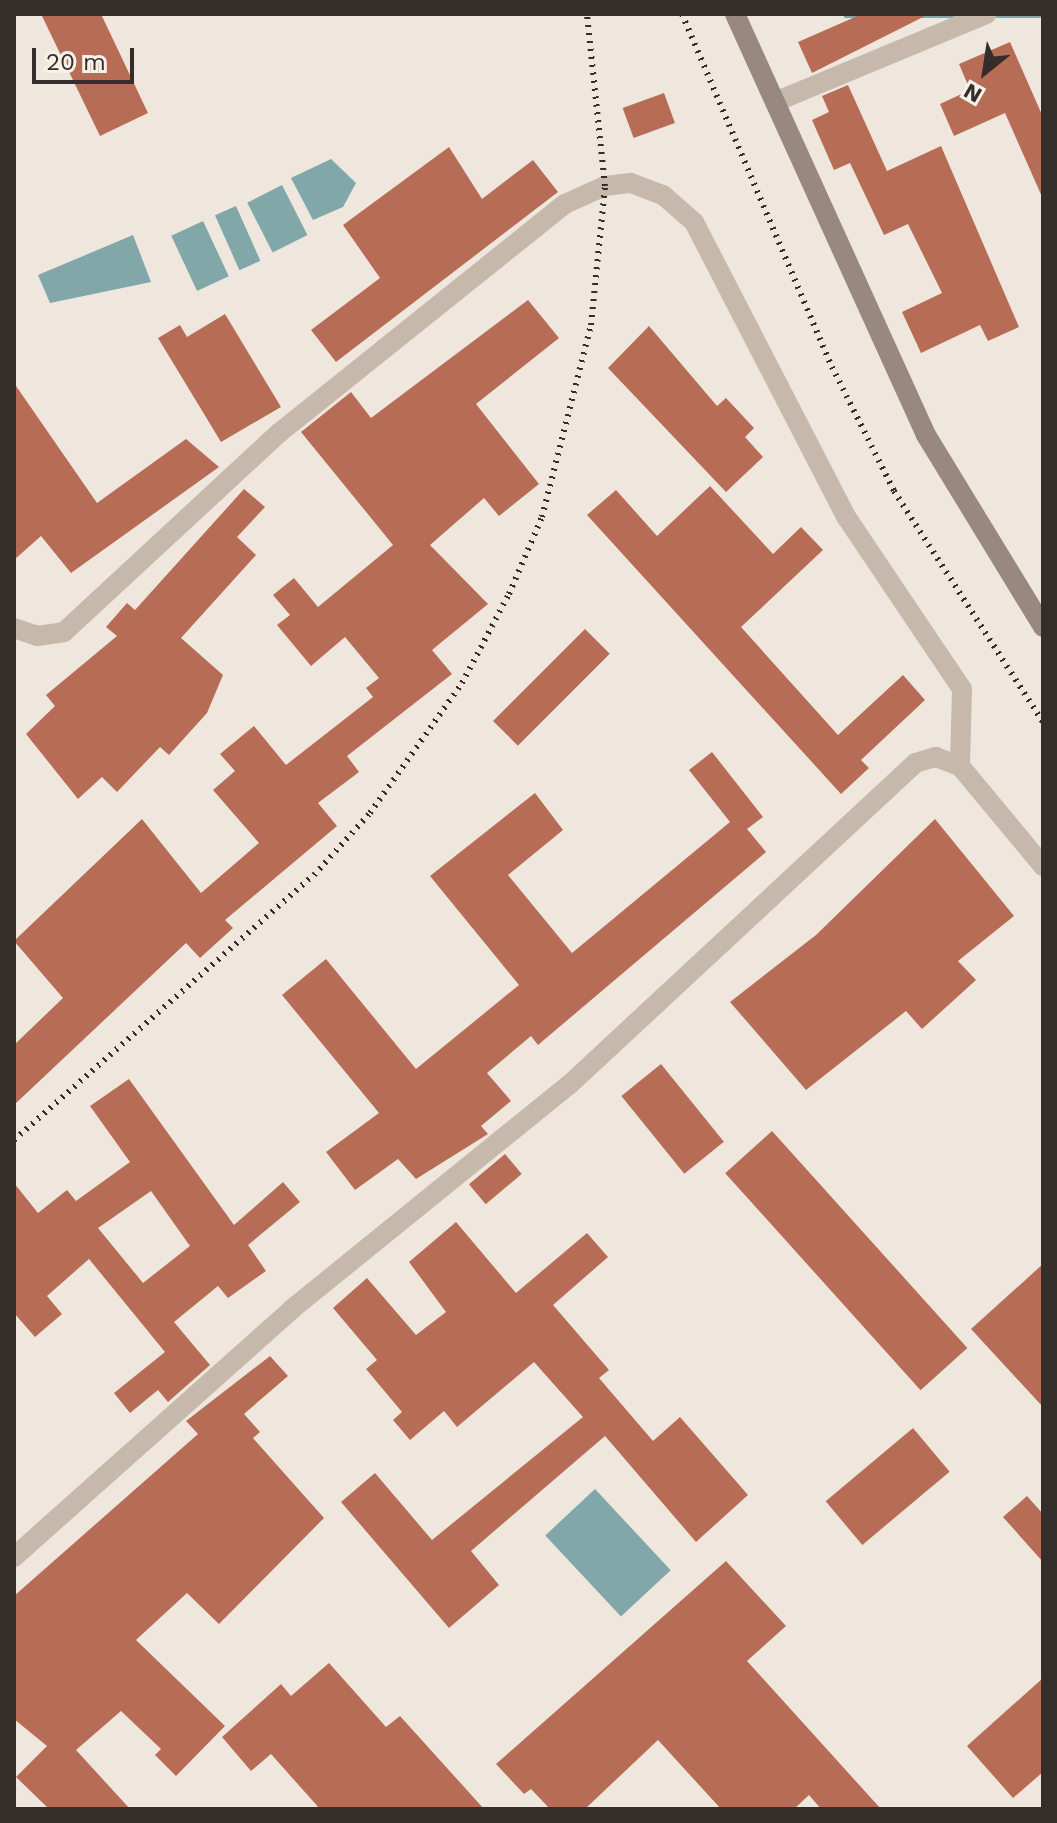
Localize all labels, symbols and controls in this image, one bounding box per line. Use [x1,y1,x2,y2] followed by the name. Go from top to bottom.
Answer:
[36,32,138,82] scale bar
[945,32,1025,112] north arrow
[46,48,106,76] text: 20 m
[959,78,986,108] text: N

